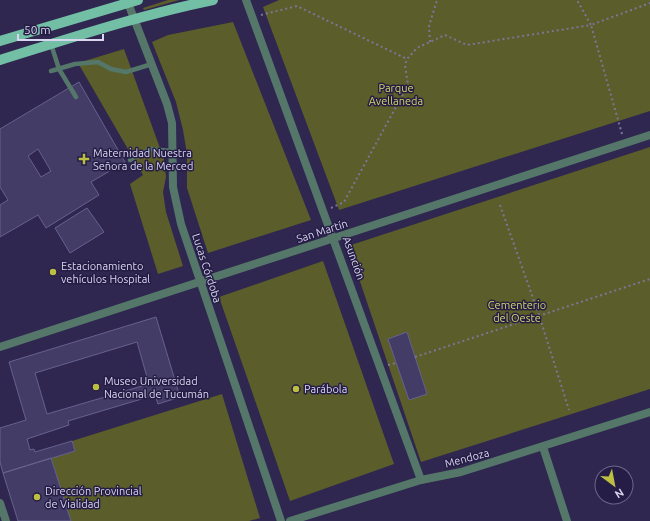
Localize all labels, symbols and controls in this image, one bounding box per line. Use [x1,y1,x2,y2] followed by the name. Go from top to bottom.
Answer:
[18,16,103,42] scale bar
[24,23,51,36] text: 50 m
[369,82,423,107] park label: Parque Avellaneda
[93,147,193,172] place label: Maternidad Nuestra Señora de la Merced
[78,153,90,165] marker: Maternidad Nuestra Señora de la Merced
[295,217,349,245] street label: San Martín
[190,232,224,304] street label: Lucas Córdoba
[341,235,367,281] street label: Asunción
[61,260,150,285] place label: Estacionamiento vehículos Hospital
[48,267,58,277] marker: Estacionamiento vehículos Hospital
[488,299,546,324] park label: Cementerio del Oeste
[104,375,209,400] place label: Museo Universidad Nacional de Tucumán
[91,382,101,392] marker: Museo Universidad Nacional de Tucumán
[304,383,347,395] place label: Parábola
[291,384,301,394] marker: Parábola
[444,446,490,470] street label: Mendoza
[594,465,634,505] north arrow
[45,485,142,510] place label: Dirección Provincial de Vialidad
[613,486,626,501] text: N
[32,492,42,502] marker: Dirección Provincial de Vialidad

